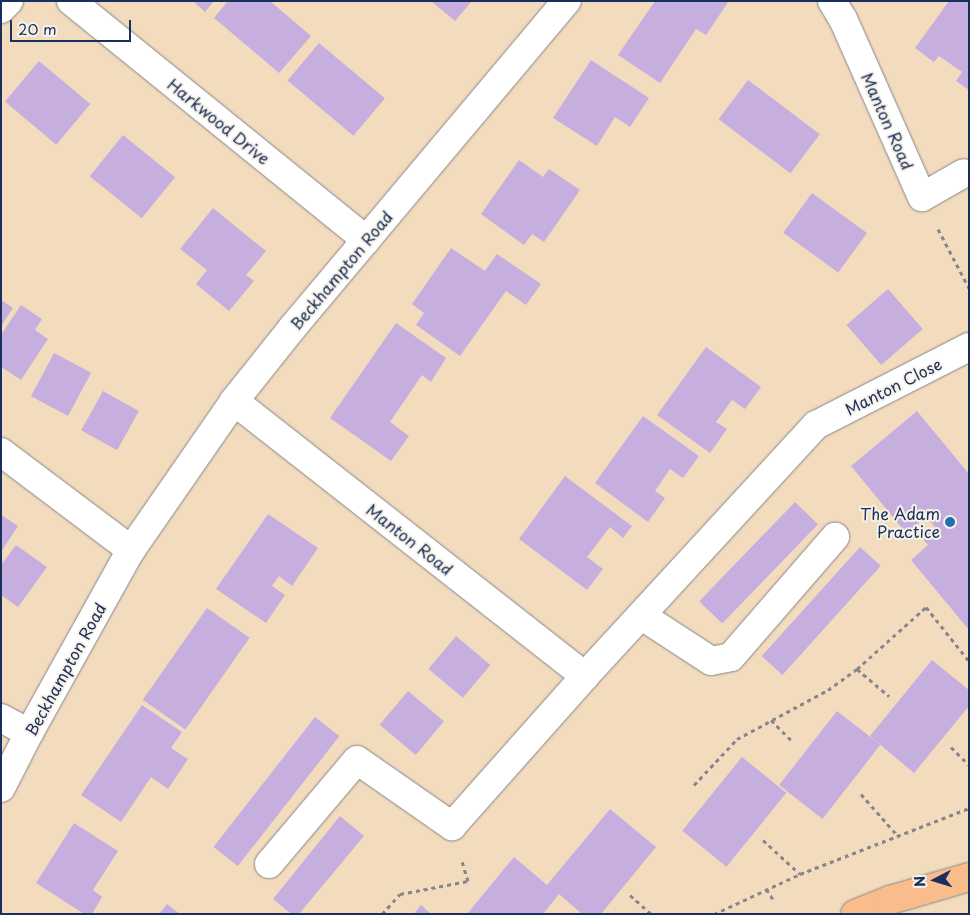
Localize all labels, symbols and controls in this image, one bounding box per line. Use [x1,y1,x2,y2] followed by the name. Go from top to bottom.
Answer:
[12,10,134,42] scale bar
[18,17,57,40] text: 20 m
[858,70,918,172] street label: Manton Road
[164,74,274,168] street label: Harkwood Drive
[286,207,396,333] street label: Beckhampton Road
[842,353,944,419] street label: Manton Close
[363,500,457,578] street label: Manton Road
[860,503,940,541] place label: The Adam Practice
[944,516,956,528] marker: The Adam Practice
[21,599,109,739] street label: Beckhampton Road
[910,855,960,905] north arrow
[909,875,931,888] text: N

